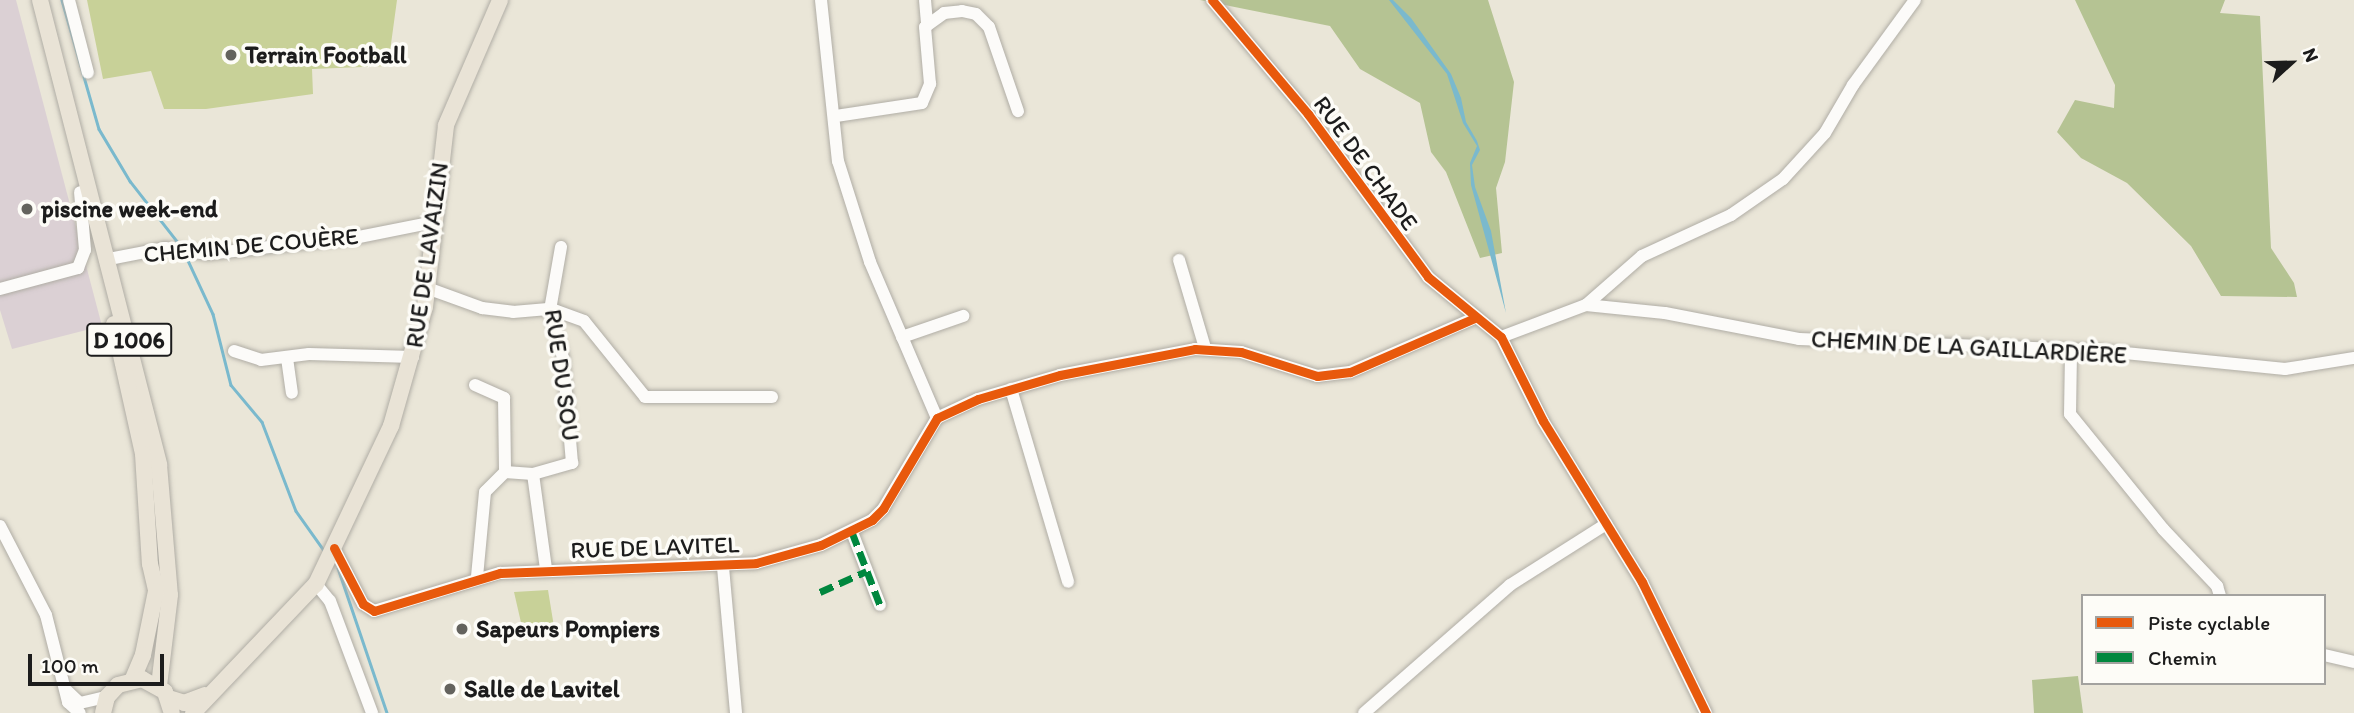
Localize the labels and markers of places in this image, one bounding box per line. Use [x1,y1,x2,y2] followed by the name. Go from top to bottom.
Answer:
[245,41,407,69] place label: Terrain Football
[223,47,239,63] marker: Terrain Football
[41,195,218,223] place label: piscine week-end
[19,201,35,217] marker: piscine week-end
[476,615,660,643] place label: Sapeurs Pompiers
[454,621,470,637] marker: Sapeurs Pompiers
[464,675,619,703] place label: Salle de Lavitel
[442,681,458,697] marker: Salle de Lavitel

